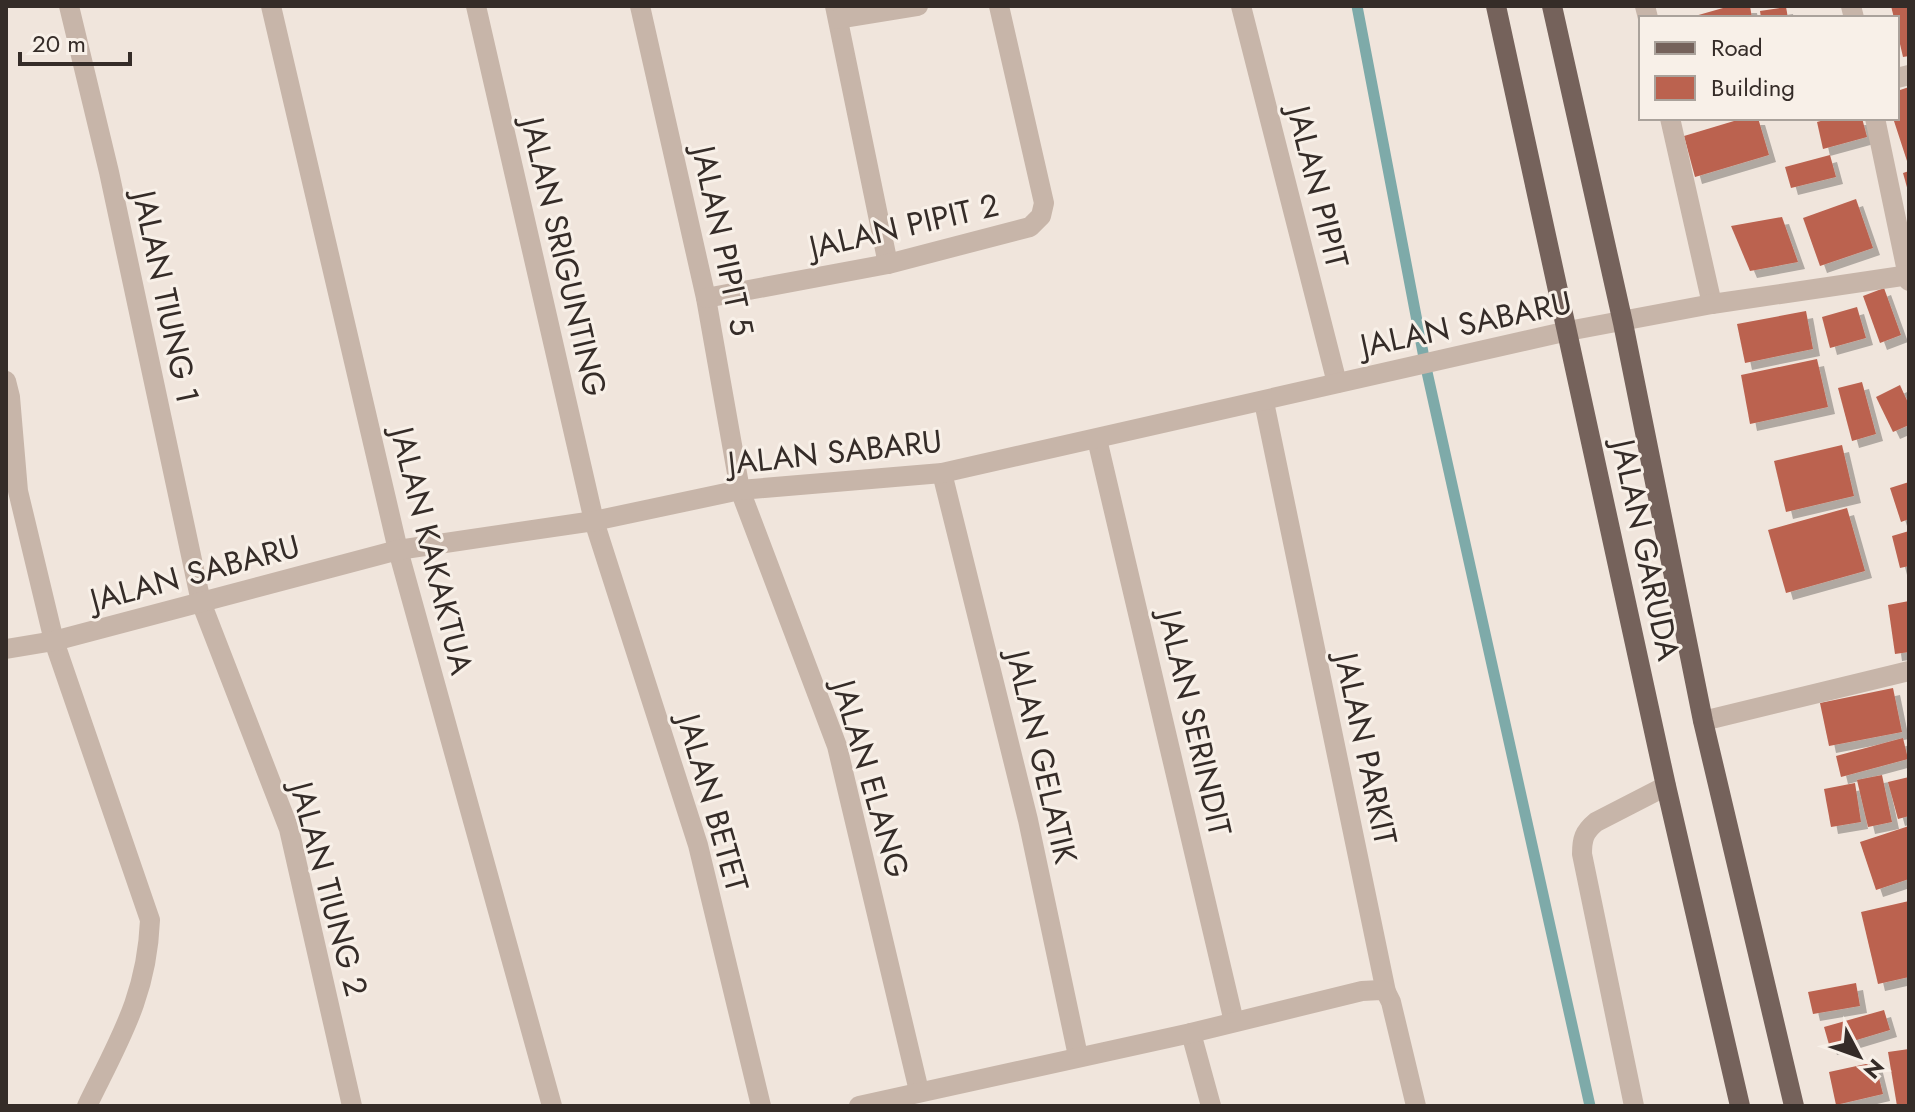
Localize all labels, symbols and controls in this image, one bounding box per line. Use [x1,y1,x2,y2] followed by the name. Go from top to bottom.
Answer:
[20,16,130,66] scale bar
[1639,16,1899,120] legend
[32,26,86,61] text: 20 m
[1711,30,1763,65] text: Road
[1711,70,1795,105] text: Building
[1275,97,1360,273] street label: JALAN PIPIT
[509,109,618,401] street label: JALAN SRIGUNTING
[680,138,766,340] street label: JALAN PIPIT 5
[801,182,1003,271] street label: JALAN PIPIT 2
[120,183,211,407] street label: JALAN TIUNG 1
[1352,279,1576,370] street label: JALAN SABARU
[722,418,944,487] street label: JALAN SABARU
[378,419,485,679] street label: JALAN KAKAKTUA
[1599,432,1692,665] street label: JALAN GARUDA
[81,523,305,624] street label: JALAN SABARU
[1146,602,1243,840] street label: JALAN SERINDIT
[994,642,1089,868] street label: JALAN GELATIK
[1322,645,1409,849] street label: JALAN PARKIT
[820,671,921,883] street label: JALAN ELANG
[665,705,760,897] street label: JALAN BETET
[277,773,380,1001] street label: JALAN TIUNG 2
[1819,1016,1899,1096] north arrow
[1856,1052,1892,1086] text: N

